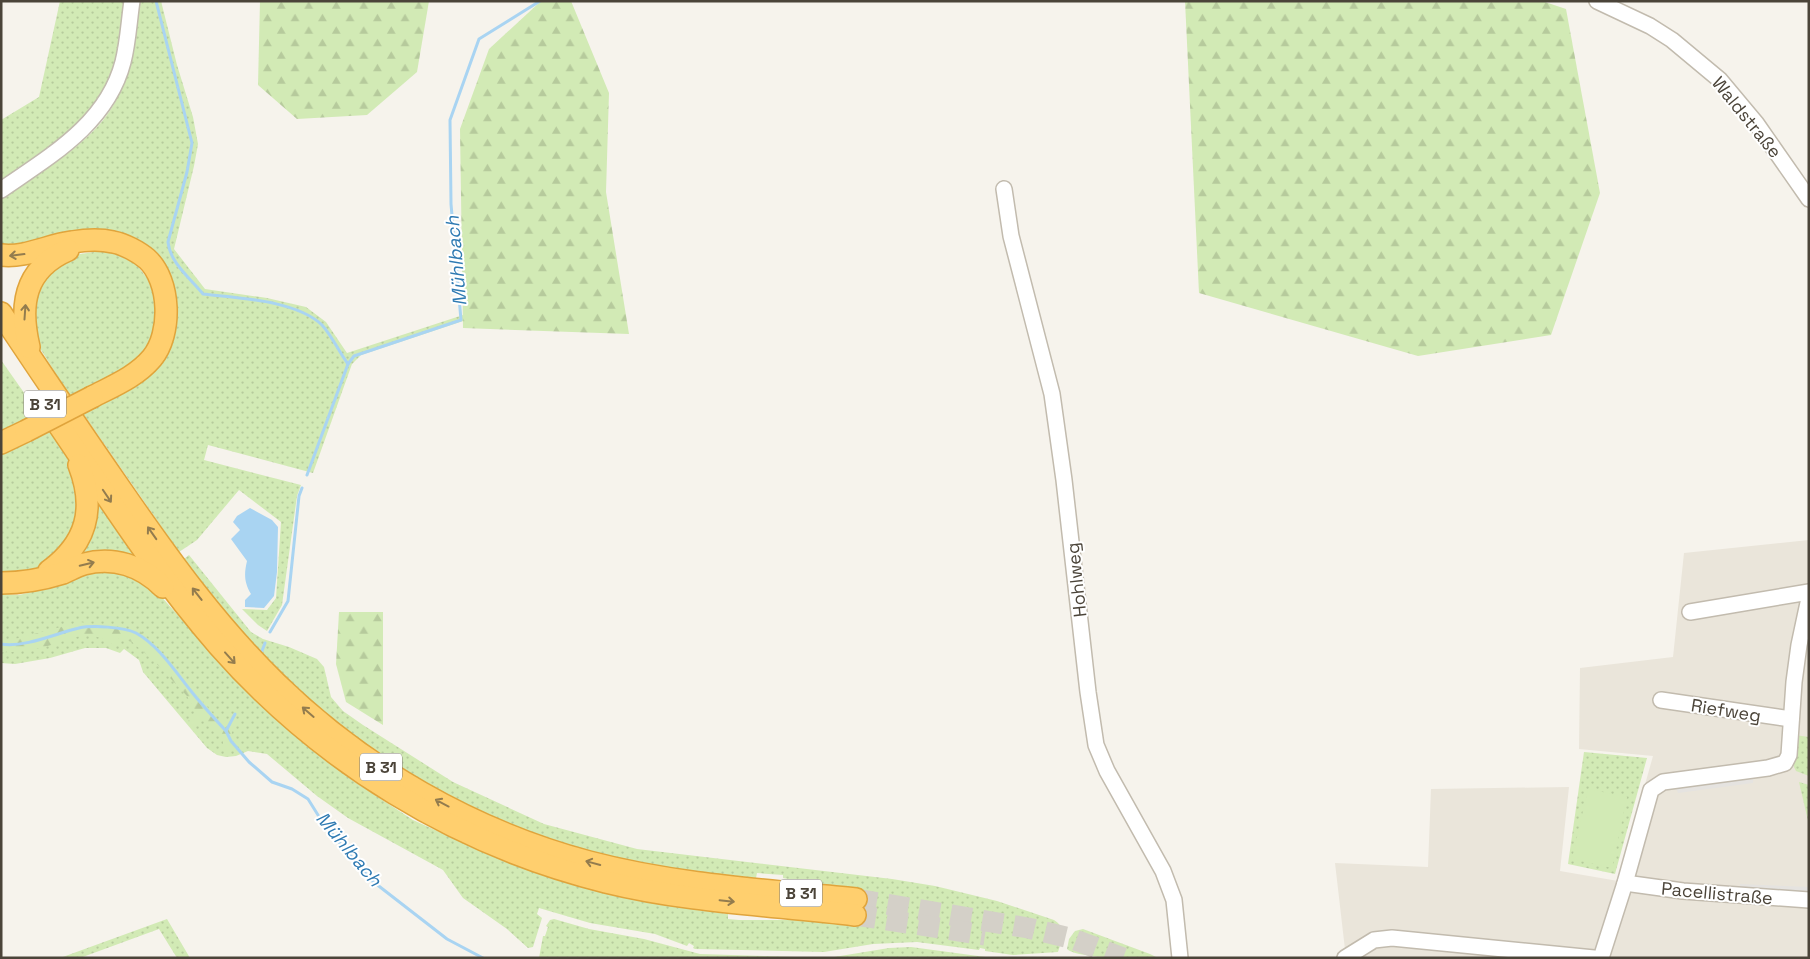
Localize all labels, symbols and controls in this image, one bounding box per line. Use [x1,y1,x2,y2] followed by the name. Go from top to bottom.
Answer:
[1707,72,1787,162] street label: Waldstraße
[440,215,472,307] water label: Mühlbach
[9,250,25,260] one-way arrow
[20,304,29,320] one-way arrow
[24,390,66,418] road number: B 31
[102,488,112,502] one-way arrow
[146,527,157,540] one-way arrow
[1061,542,1091,618] street label: Hohlweg
[79,559,95,568] one-way arrow
[191,588,202,601] one-way arrow
[224,651,236,664] one-way arrow
[1689,693,1763,727] street label: Riefweg
[302,707,315,718] one-way arrow
[360,754,402,780] road number: B 31
[435,798,450,807] one-way arrow
[310,806,388,892] water label: Mühlbach
[585,857,601,867] one-way arrow
[1660,877,1774,909] street label: Pacellistraße
[780,880,822,906] road number: B 31
[719,896,735,906] one-way arrow

